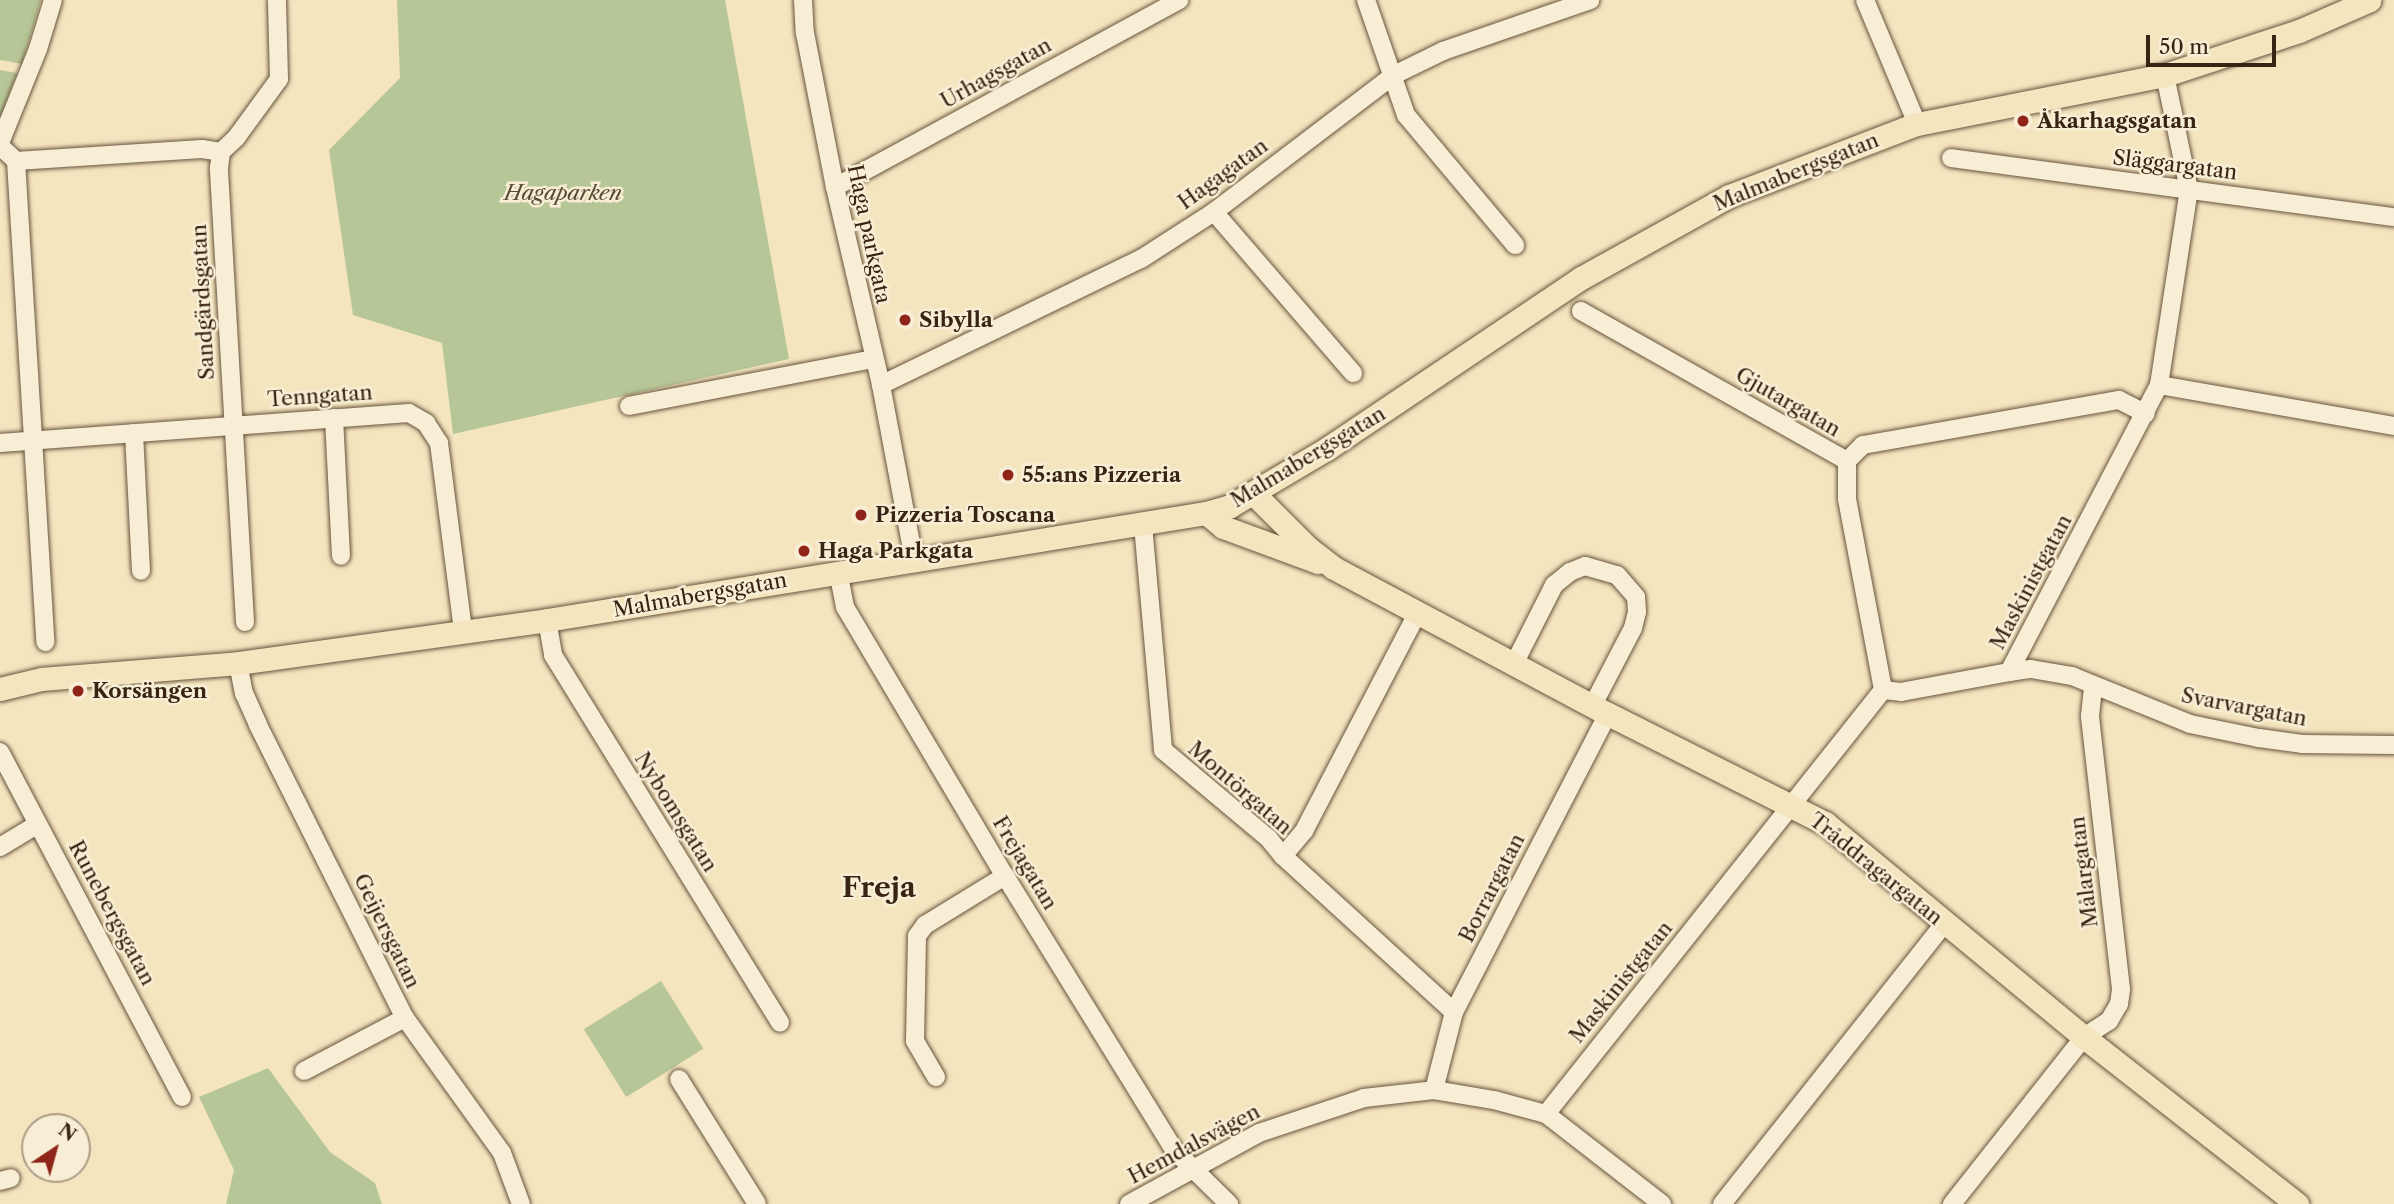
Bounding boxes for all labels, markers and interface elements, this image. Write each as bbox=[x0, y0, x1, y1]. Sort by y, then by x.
scale bar bbox=[2149, 21, 2278, 65]
street label: Urhagsgatan bbox=[936, 32, 1056, 114]
text: 50 m bbox=[2159, 34, 2209, 59]
place label: Åkarhagsgatan bbox=[2037, 108, 2197, 134]
marker: Åkarhagsgatan bbox=[2015, 113, 2031, 129]
street label: Malmabergsgatan bbox=[1710, 127, 1882, 217]
street label: Hagagatan bbox=[1173, 133, 1273, 215]
street label: Släggargatan bbox=[2111, 145, 2239, 185]
street label: Haga parkgata bbox=[842, 162, 896, 306]
park label: Hagaparken bbox=[504, 180, 622, 206]
street label: Sandgärdsgatan bbox=[186, 224, 220, 380]
place label: Sibylla bbox=[919, 307, 993, 333]
marker: Sibylla bbox=[897, 312, 913, 328]
street label: Gjutargatan bbox=[1731, 362, 1845, 442]
street label: Tenngatan bbox=[267, 380, 373, 412]
street label: Malmabergsgatan bbox=[1226, 401, 1390, 513]
place label: 55:ans Pizzeria bbox=[1022, 462, 1181, 488]
marker: 55:ans Pizzeria bbox=[1000, 467, 1016, 483]
place label: Pizzeria Toscana bbox=[875, 502, 1056, 528]
marker: Pizzeria Toscana bbox=[853, 507, 869, 523]
street label: Maskinistgatan bbox=[1985, 510, 2077, 654]
place label: Haga Parkgata bbox=[818, 538, 973, 564]
marker: Haga Parkgata bbox=[796, 543, 812, 559]
street label: Malmabergsgatan bbox=[611, 567, 789, 623]
place label: Korsängen bbox=[92, 678, 207, 704]
street label: Svarvargatan bbox=[2179, 682, 2309, 732]
marker: Korsängen bbox=[70, 683, 86, 699]
street label: Montörgatan bbox=[1183, 736, 1297, 840]
street label: Nybomsgatan bbox=[629, 747, 723, 877]
street label: Tråddragargatan bbox=[1804, 808, 1948, 930]
street label: Frejagatan bbox=[987, 812, 1063, 914]
street label: Målargatan bbox=[2065, 815, 2103, 929]
street label: Borrargatan bbox=[1454, 829, 1530, 947]
street label: Runebergsgatan bbox=[63, 836, 161, 990]
street label: Geijersgatan bbox=[348, 870, 426, 992]
district label: Freja bbox=[842, 870, 916, 904]
street label: Maskinistgatan bbox=[1564, 916, 1678, 1048]
street label: Hemdalsvägen bbox=[1124, 1099, 1264, 1189]
north arrow bbox=[21, 1113, 91, 1183]
text: N bbox=[54, 1118, 81, 1146]

